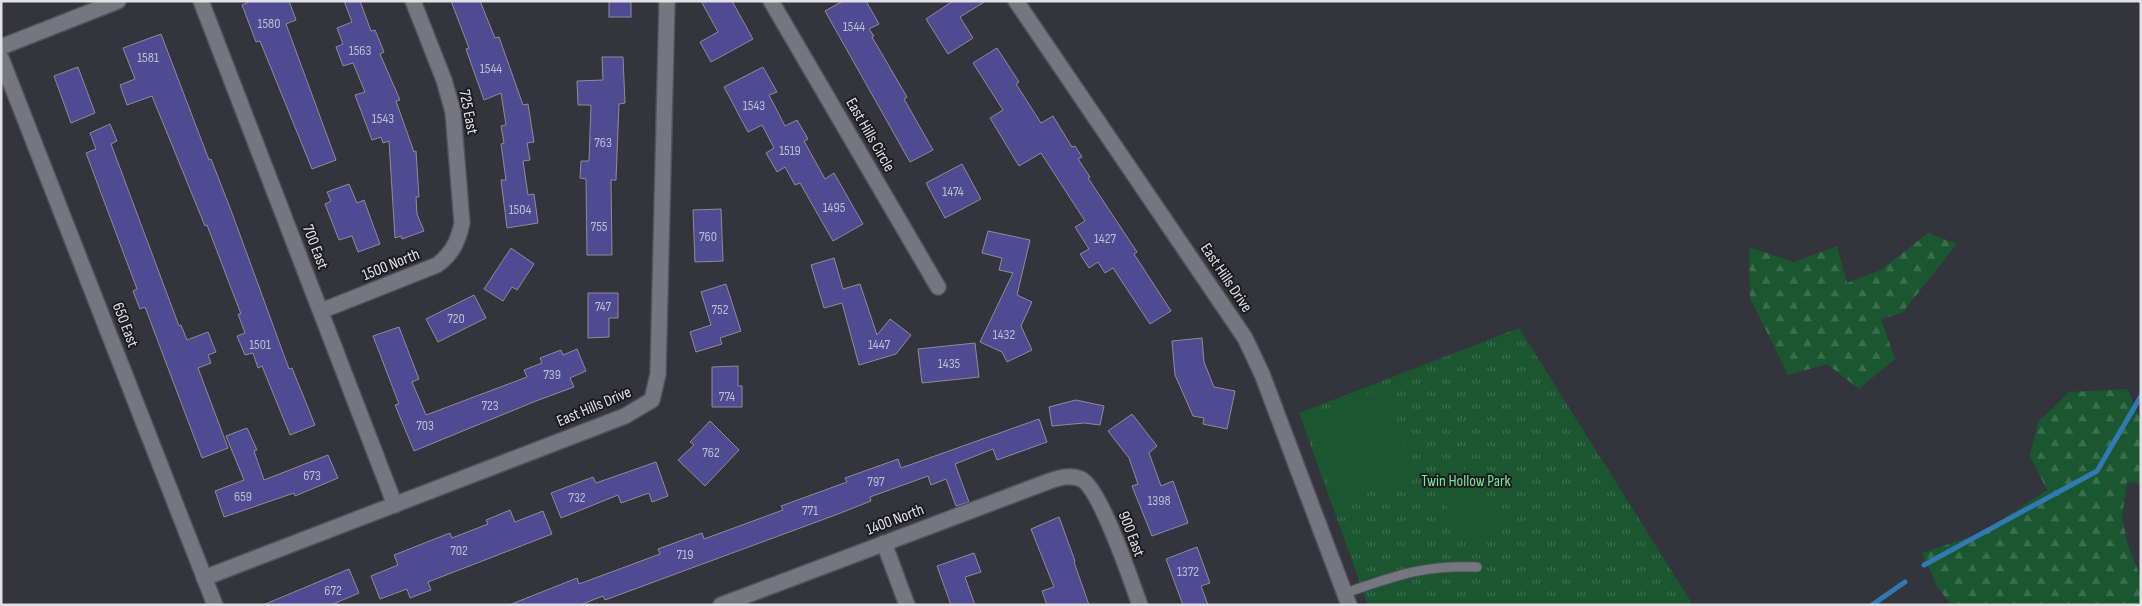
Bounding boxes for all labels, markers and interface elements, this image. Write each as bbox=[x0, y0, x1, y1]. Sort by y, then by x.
house number: 1580 bbox=[258, 15, 280, 32]
house number: 1544 bbox=[843, 18, 865, 35]
house number: 1563 bbox=[349, 42, 371, 59]
house number: 1581 bbox=[137, 49, 159, 66]
house number: 1544 bbox=[480, 60, 502, 77]
street label: 725 East bbox=[454, 88, 482, 136]
street label: East Hills Circle bbox=[841, 95, 899, 175]
house number: 1543 bbox=[743, 97, 765, 114]
house number: 1543 bbox=[372, 110, 394, 127]
house number: 763 bbox=[594, 134, 612, 151]
house number: 1519 bbox=[779, 142, 801, 159]
house number: 1474 bbox=[942, 183, 964, 200]
house number: 1495 bbox=[823, 199, 846, 216]
house number: 1504 bbox=[509, 201, 531, 218]
house number: 755 bbox=[591, 218, 608, 235]
street label: 700 East bbox=[298, 222, 332, 272]
house number: 760 bbox=[699, 228, 717, 245]
house number: 1427 bbox=[1094, 230, 1116, 247]
street label: East Hills Drive bbox=[1196, 240, 1256, 316]
street label: 1500 North bbox=[360, 245, 422, 285]
house number: 747 bbox=[595, 298, 612, 315]
street label: 650 East bbox=[108, 300, 142, 350]
house number: 752 bbox=[712, 301, 729, 318]
house number: 720 bbox=[447, 310, 465, 327]
house number: 1432 bbox=[993, 326, 1015, 343]
house number: 1501 bbox=[249, 336, 271, 353]
house number: 1447 bbox=[868, 336, 890, 353]
house number: 1435 bbox=[938, 355, 961, 372]
house number: 739 bbox=[543, 366, 561, 383]
street label: East Hills Drive bbox=[554, 383, 634, 431]
house number: 774 bbox=[719, 388, 735, 405]
house number: 723 bbox=[481, 397, 499, 414]
house number: 703 bbox=[416, 417, 434, 434]
house number: 762 bbox=[702, 444, 720, 461]
house number: 673 bbox=[303, 467, 321, 484]
park label: Twin Hollow Park bbox=[1421, 472, 1511, 491]
house number: 797 bbox=[867, 473, 885, 490]
house number: 659 bbox=[234, 488, 252, 505]
house number: 732 bbox=[568, 489, 586, 506]
house number: 1398 bbox=[1147, 492, 1171, 509]
street label: 1400 North bbox=[863, 500, 927, 540]
house number: 771 bbox=[802, 502, 818, 519]
street label: 900 East bbox=[1114, 509, 1148, 559]
house number: 702 bbox=[450, 542, 468, 559]
house number: 719 bbox=[677, 546, 693, 563]
house number: 1372 bbox=[1177, 563, 1199, 580]
house number: 672 bbox=[324, 582, 342, 599]

